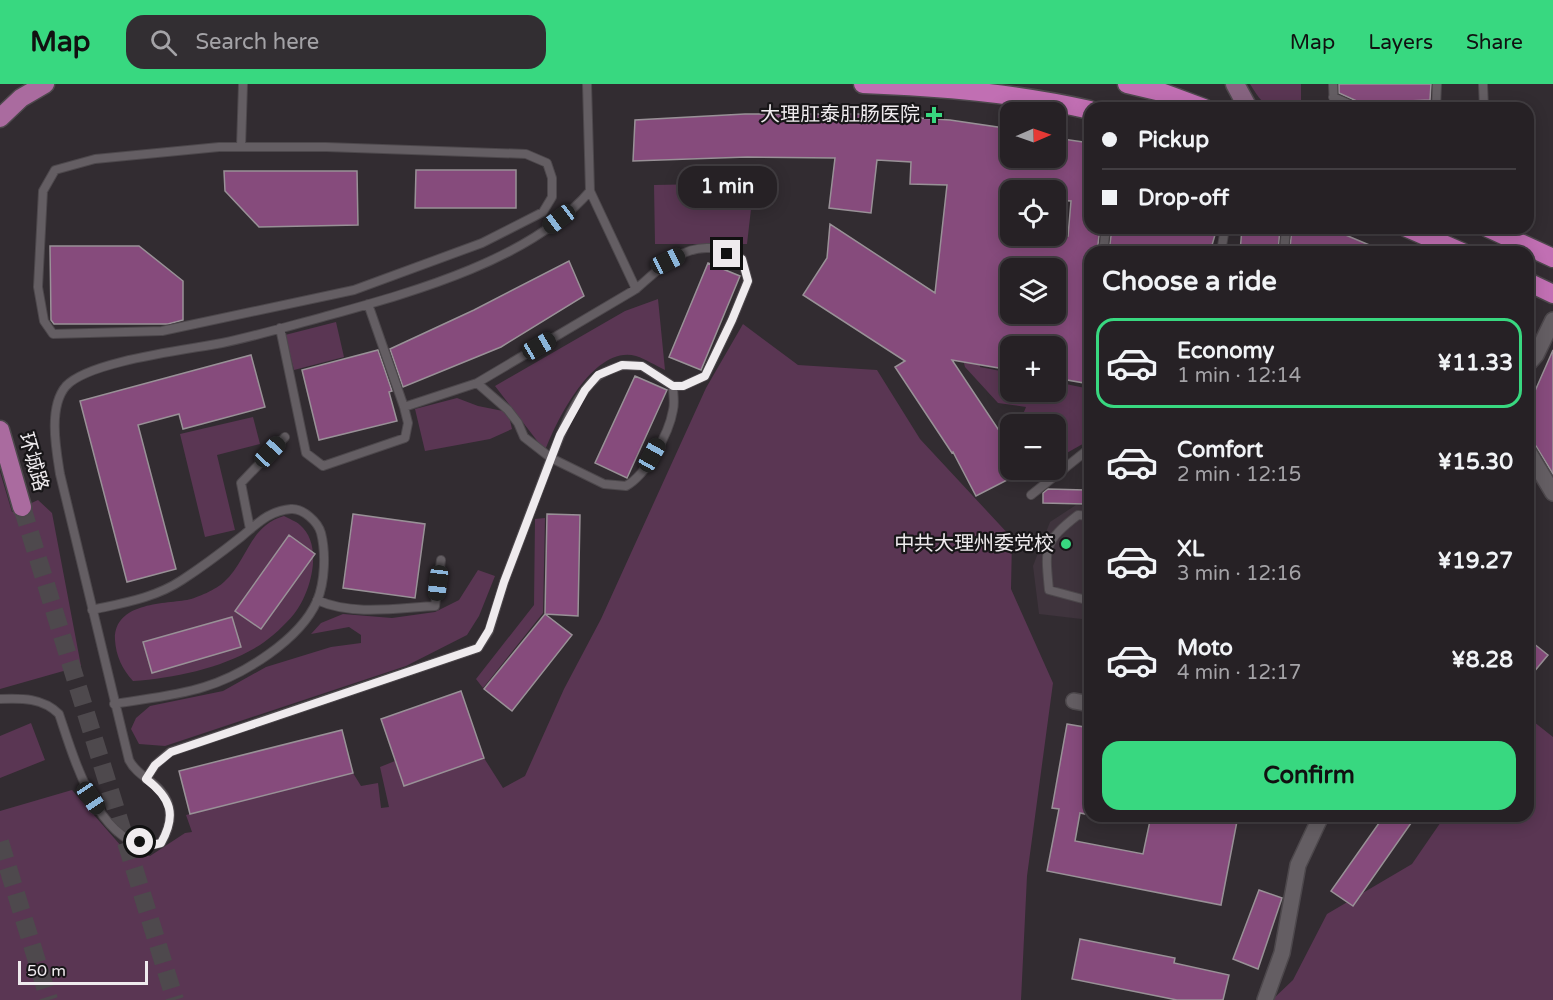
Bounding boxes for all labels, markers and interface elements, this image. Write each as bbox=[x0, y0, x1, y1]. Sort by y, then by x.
search box bbox=[126, 15, 546, 69]
text: Map bbox=[30, 25, 90, 59]
icon: search bbox=[147, 26, 180, 59]
text: Search here bbox=[195, 29, 319, 55]
text: Map bbox=[1290, 30, 1335, 55]
text: Layers bbox=[1368, 30, 1433, 55]
text: Share bbox=[1466, 30, 1523, 55]
north arrow bbox=[1000, 102, 1066, 168]
map controls bbox=[1000, 102, 1066, 480]
place label: 大理肛泰肛肠医院 bbox=[760, 103, 920, 127]
marker: 大理肛泰肛肠医院 bbox=[925, 106, 943, 124]
text: Pickup bbox=[1138, 127, 1209, 153]
callout: 1 min bbox=[678, 167, 777, 209]
text: 1 min bbox=[701, 175, 754, 199]
button: locate bbox=[1000, 180, 1066, 246]
text: Drop-off bbox=[1138, 185, 1229, 211]
car bbox=[539, 201, 579, 237]
route end bbox=[713, 240, 740, 267]
car bbox=[648, 245, 688, 277]
button: layers bbox=[1000, 258, 1066, 324]
text: Choose a ride bbox=[1102, 265, 1277, 298]
car bbox=[519, 329, 559, 363]
button: + bbox=[1000, 336, 1066, 402]
icon: car bbox=[1105, 336, 1159, 390]
text: Economy bbox=[1177, 338, 1274, 364]
text: ¥11.33 bbox=[1438, 350, 1513, 376]
text: 1 min · 12:14 bbox=[1177, 364, 1301, 388]
button: − bbox=[1000, 414, 1066, 480]
street label: 环城路 bbox=[13, 430, 53, 494]
car bbox=[251, 433, 289, 471]
car bbox=[635, 435, 669, 475]
icon: car bbox=[1105, 435, 1159, 489]
text: Comfort bbox=[1177, 437, 1263, 463]
text: ¥15.30 bbox=[1438, 449, 1513, 475]
text: 2 min · 12:15 bbox=[1177, 463, 1301, 487]
place label: 中共大理州委党校 bbox=[894, 532, 1054, 556]
icon: car bbox=[1105, 534, 1159, 588]
text: XL bbox=[1177, 536, 1204, 562]
marker: 中共大理州委党校 bbox=[1059, 537, 1073, 551]
text: ¥19.27 bbox=[1438, 548, 1513, 574]
text: 3 min · 12:16 bbox=[1177, 562, 1301, 586]
car bbox=[427, 564, 449, 602]
icon: car bbox=[1105, 633, 1159, 687]
text: Moto bbox=[1177, 635, 1233, 661]
text: ¥8.28 bbox=[1451, 647, 1513, 673]
text: 4 min · 12:17 bbox=[1177, 661, 1301, 685]
button: Confirm bbox=[1102, 741, 1516, 810]
car bbox=[73, 778, 109, 818]
route start bbox=[126, 828, 153, 855]
scale bar bbox=[18, 958, 148, 986]
text: 50 m bbox=[27, 961, 66, 981]

